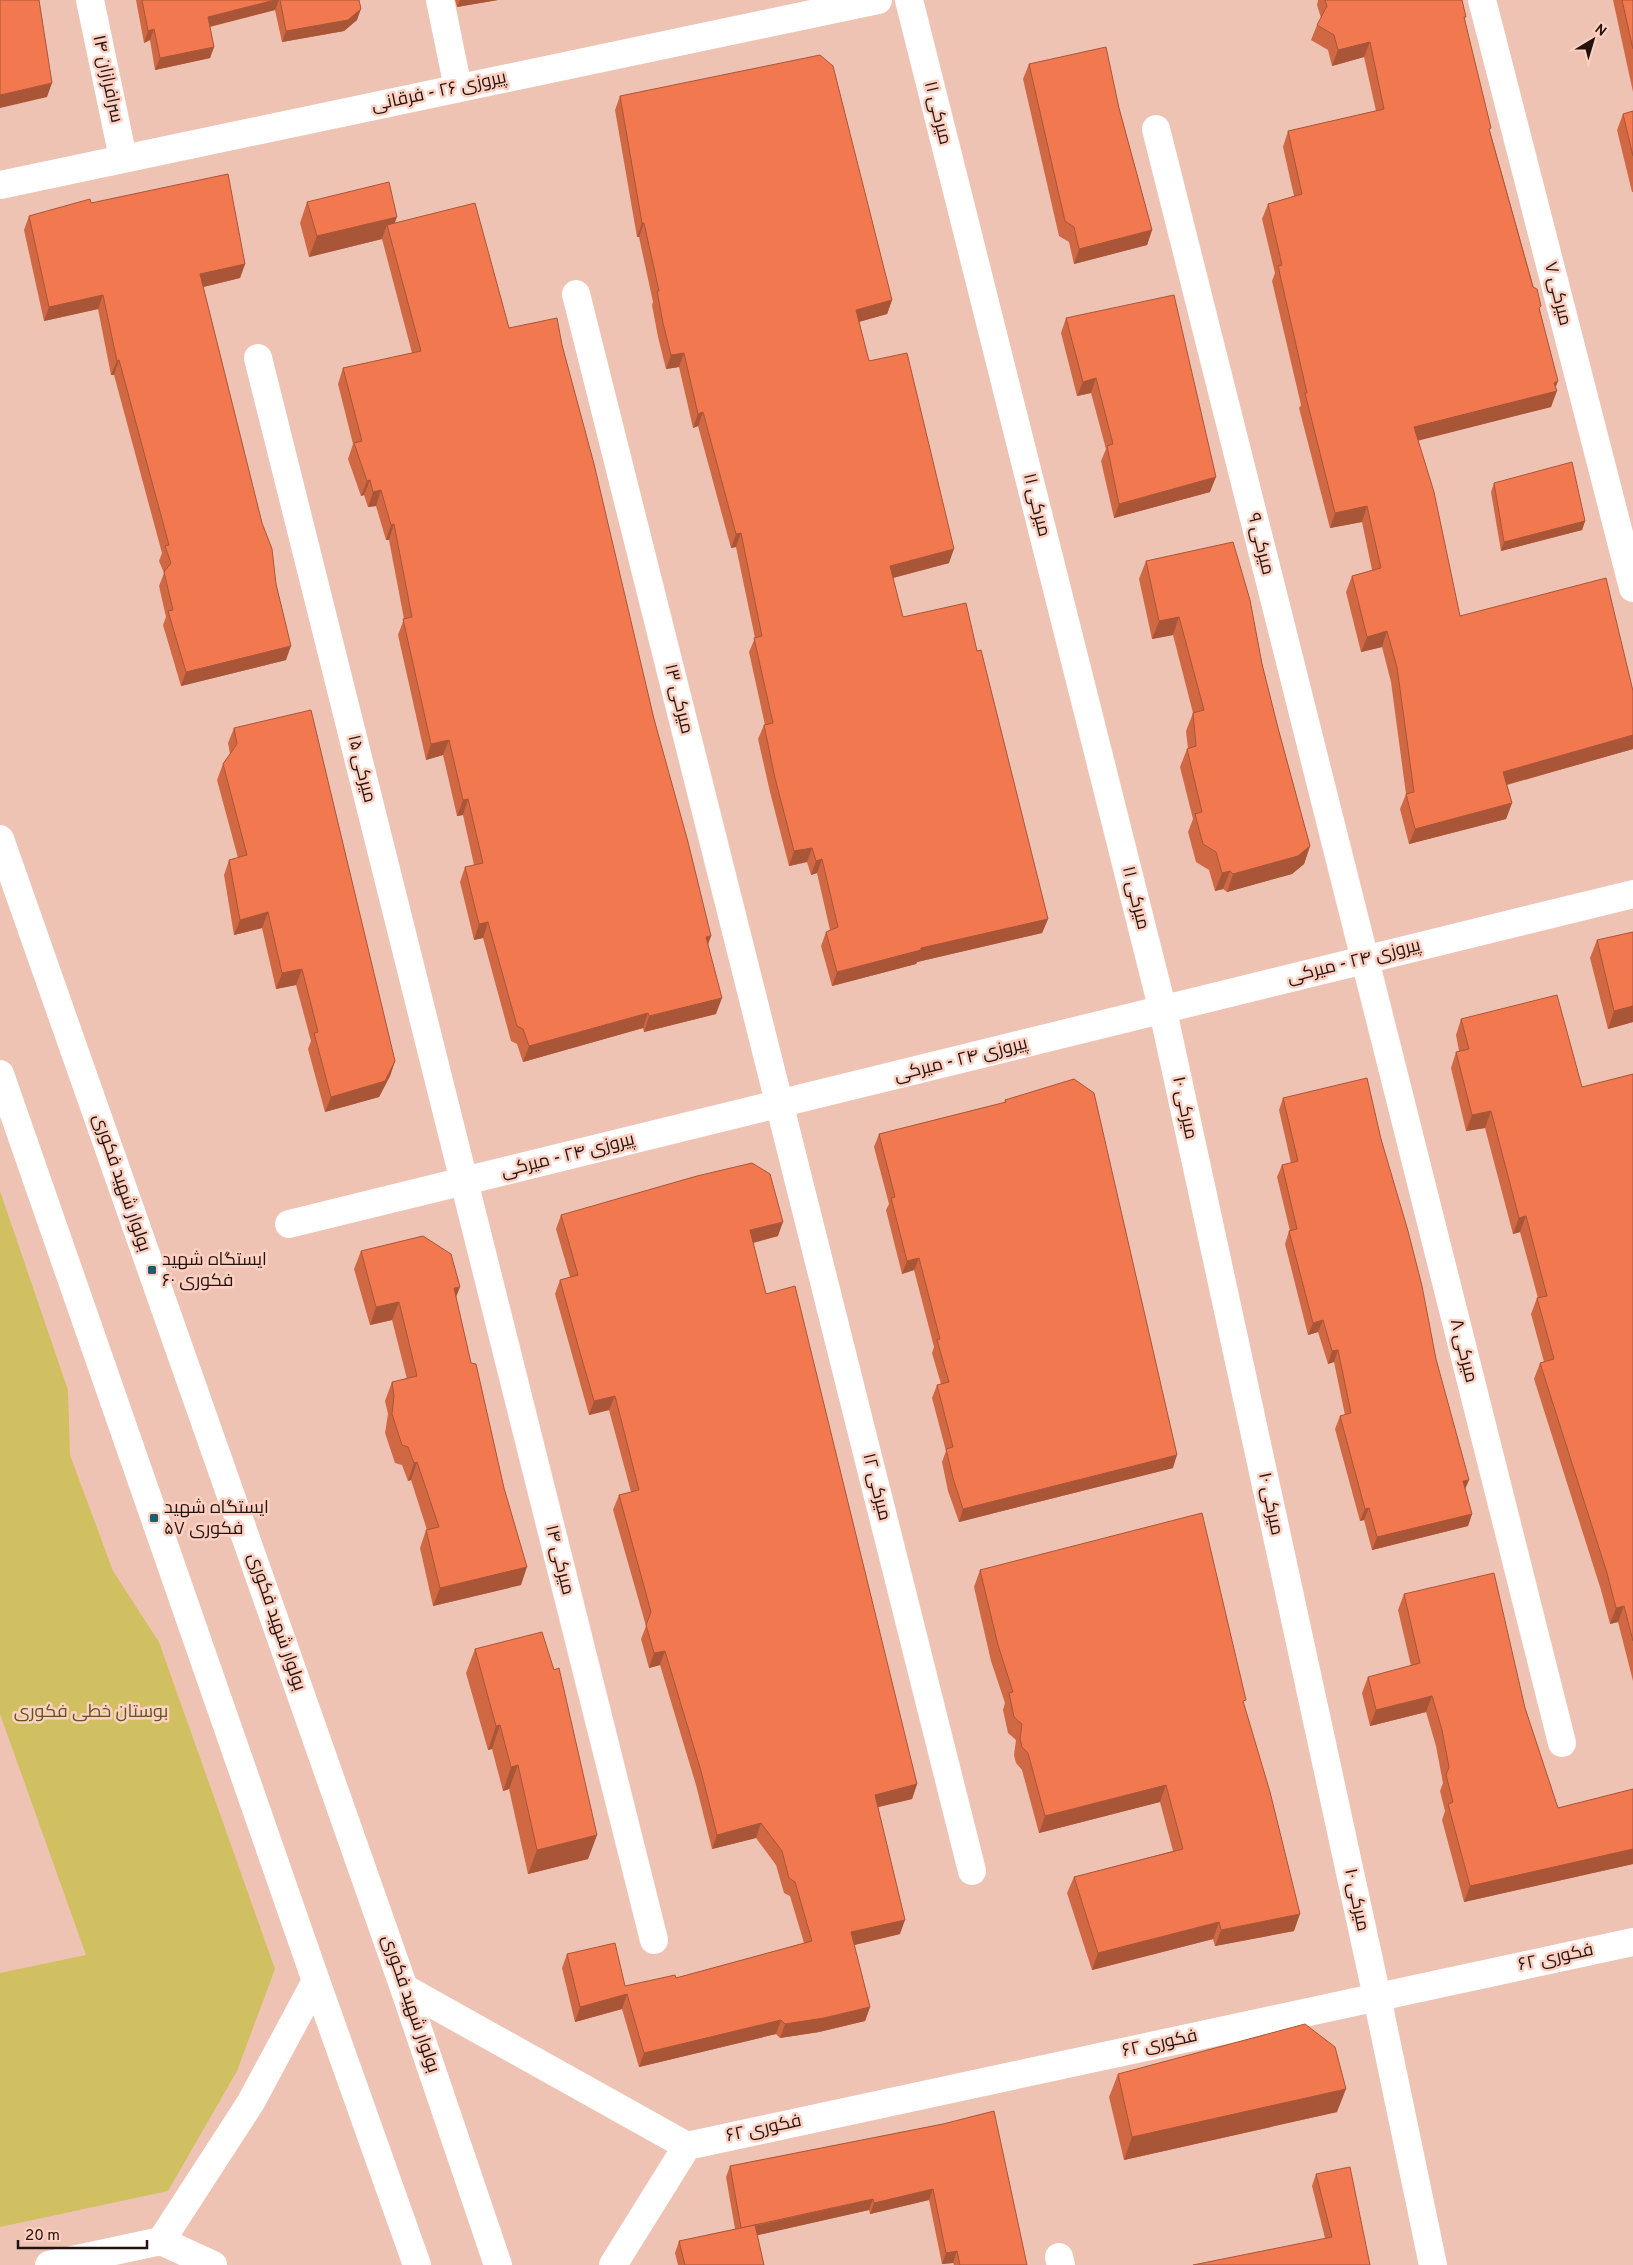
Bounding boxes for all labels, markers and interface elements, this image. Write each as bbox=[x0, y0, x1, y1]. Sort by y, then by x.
north arrow bbox=[1568, 15, 1618, 65]
text: N bbox=[1591, 21, 1609, 41]
street label: سرافرازان ۱۴ bbox=[86, 33, 128, 125]
street label: پیروزی ۲۶ - فرقانی bbox=[369, 66, 509, 118]
street label: میرکی ۱۱ bbox=[918, 79, 956, 147]
street label: میرکی ۷ bbox=[1538, 260, 1576, 328]
street label: میرکی ۱۱ bbox=[1017, 471, 1055, 539]
street label: میرکی ۹ bbox=[1241, 511, 1279, 577]
street label: میرکی ۱۳ bbox=[658, 662, 698, 736]
street label: میرکی ۱۵ bbox=[341, 733, 381, 805]
street label: میرکی ۱۱ bbox=[1116, 864, 1154, 932]
street label: پیروزی ۲۴ - میرکی bbox=[1285, 934, 1423, 990]
street label: پیروزی ۲۴ - میرکی bbox=[892, 1032, 1030, 1088]
street label: میرکی ۱۰ bbox=[1166, 1074, 1202, 1142]
street label: بولوار شهید فکوری bbox=[87, 1111, 155, 1255]
street label: پیروزی ۲۴ - میرکی bbox=[499, 1128, 637, 1184]
place label: ایستگاه شهید فکوری ۶۰ bbox=[162, 1249, 267, 1293]
marker: ایستگاه شهید فکوری ۶۰ bbox=[146, 1264, 158, 1276]
street label: میرکی ۸ bbox=[1444, 1317, 1482, 1385]
street label: میرکی ۱۲ bbox=[857, 1451, 895, 1523]
street label: میرکی ۱۰ bbox=[1252, 1470, 1288, 1538]
place label: ایستگاه شهید فکوری ۵۷ bbox=[164, 1497, 269, 1541]
marker: ایستگاه شهید فکوری ۵۷ bbox=[148, 1512, 160, 1524]
street label: میرکی ۱۴ bbox=[539, 1523, 579, 1597]
street label: بولوار شهید فکوری bbox=[242, 1550, 310, 1694]
park label: بوستان خطی فکوری bbox=[14, 1701, 168, 1724]
street label: میرکی ۱۰ bbox=[1338, 1866, 1374, 1934]
street label: بولوار شهید فکوری bbox=[376, 1932, 444, 2076]
street label: فکوری ۶۲ bbox=[1516, 1939, 1596, 1977]
street label: فکوری ۶۲ bbox=[1120, 2025, 1200, 2063]
street label: فکوری ۶۲ bbox=[724, 2110, 804, 2148]
scale bar bbox=[18, 2218, 146, 2250]
text: 20 m bbox=[25, 2227, 60, 2246]

